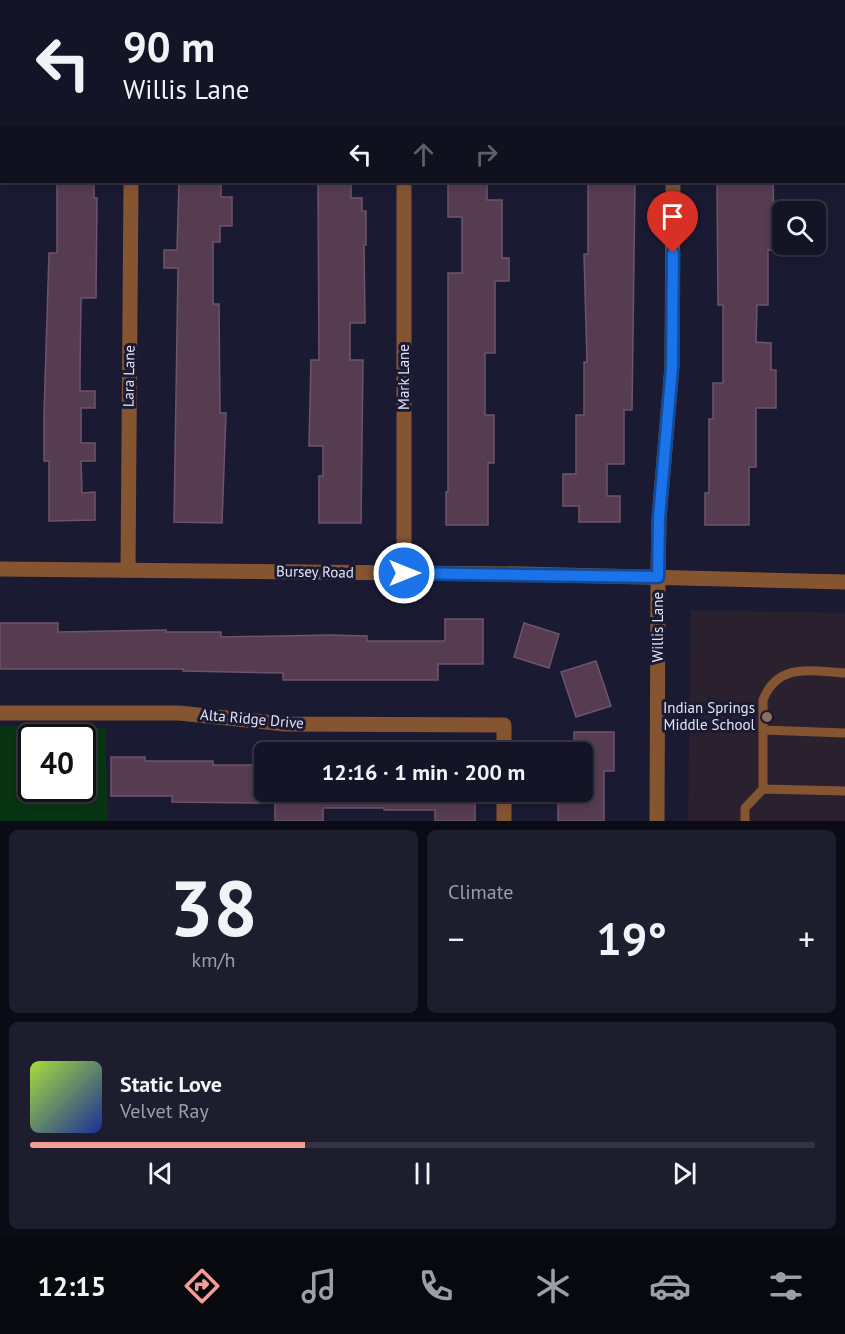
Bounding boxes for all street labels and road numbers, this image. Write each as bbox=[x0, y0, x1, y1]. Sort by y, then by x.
street label: Mark Lane bbox=[394, 344, 413, 410]
street label: Lara Lane bbox=[118, 345, 139, 407]
street label: Bursey Road bbox=[276, 561, 354, 582]
street label: Willis Lane bbox=[648, 592, 667, 662]
street label: Alta Ridge Drive bbox=[199, 705, 305, 732]

